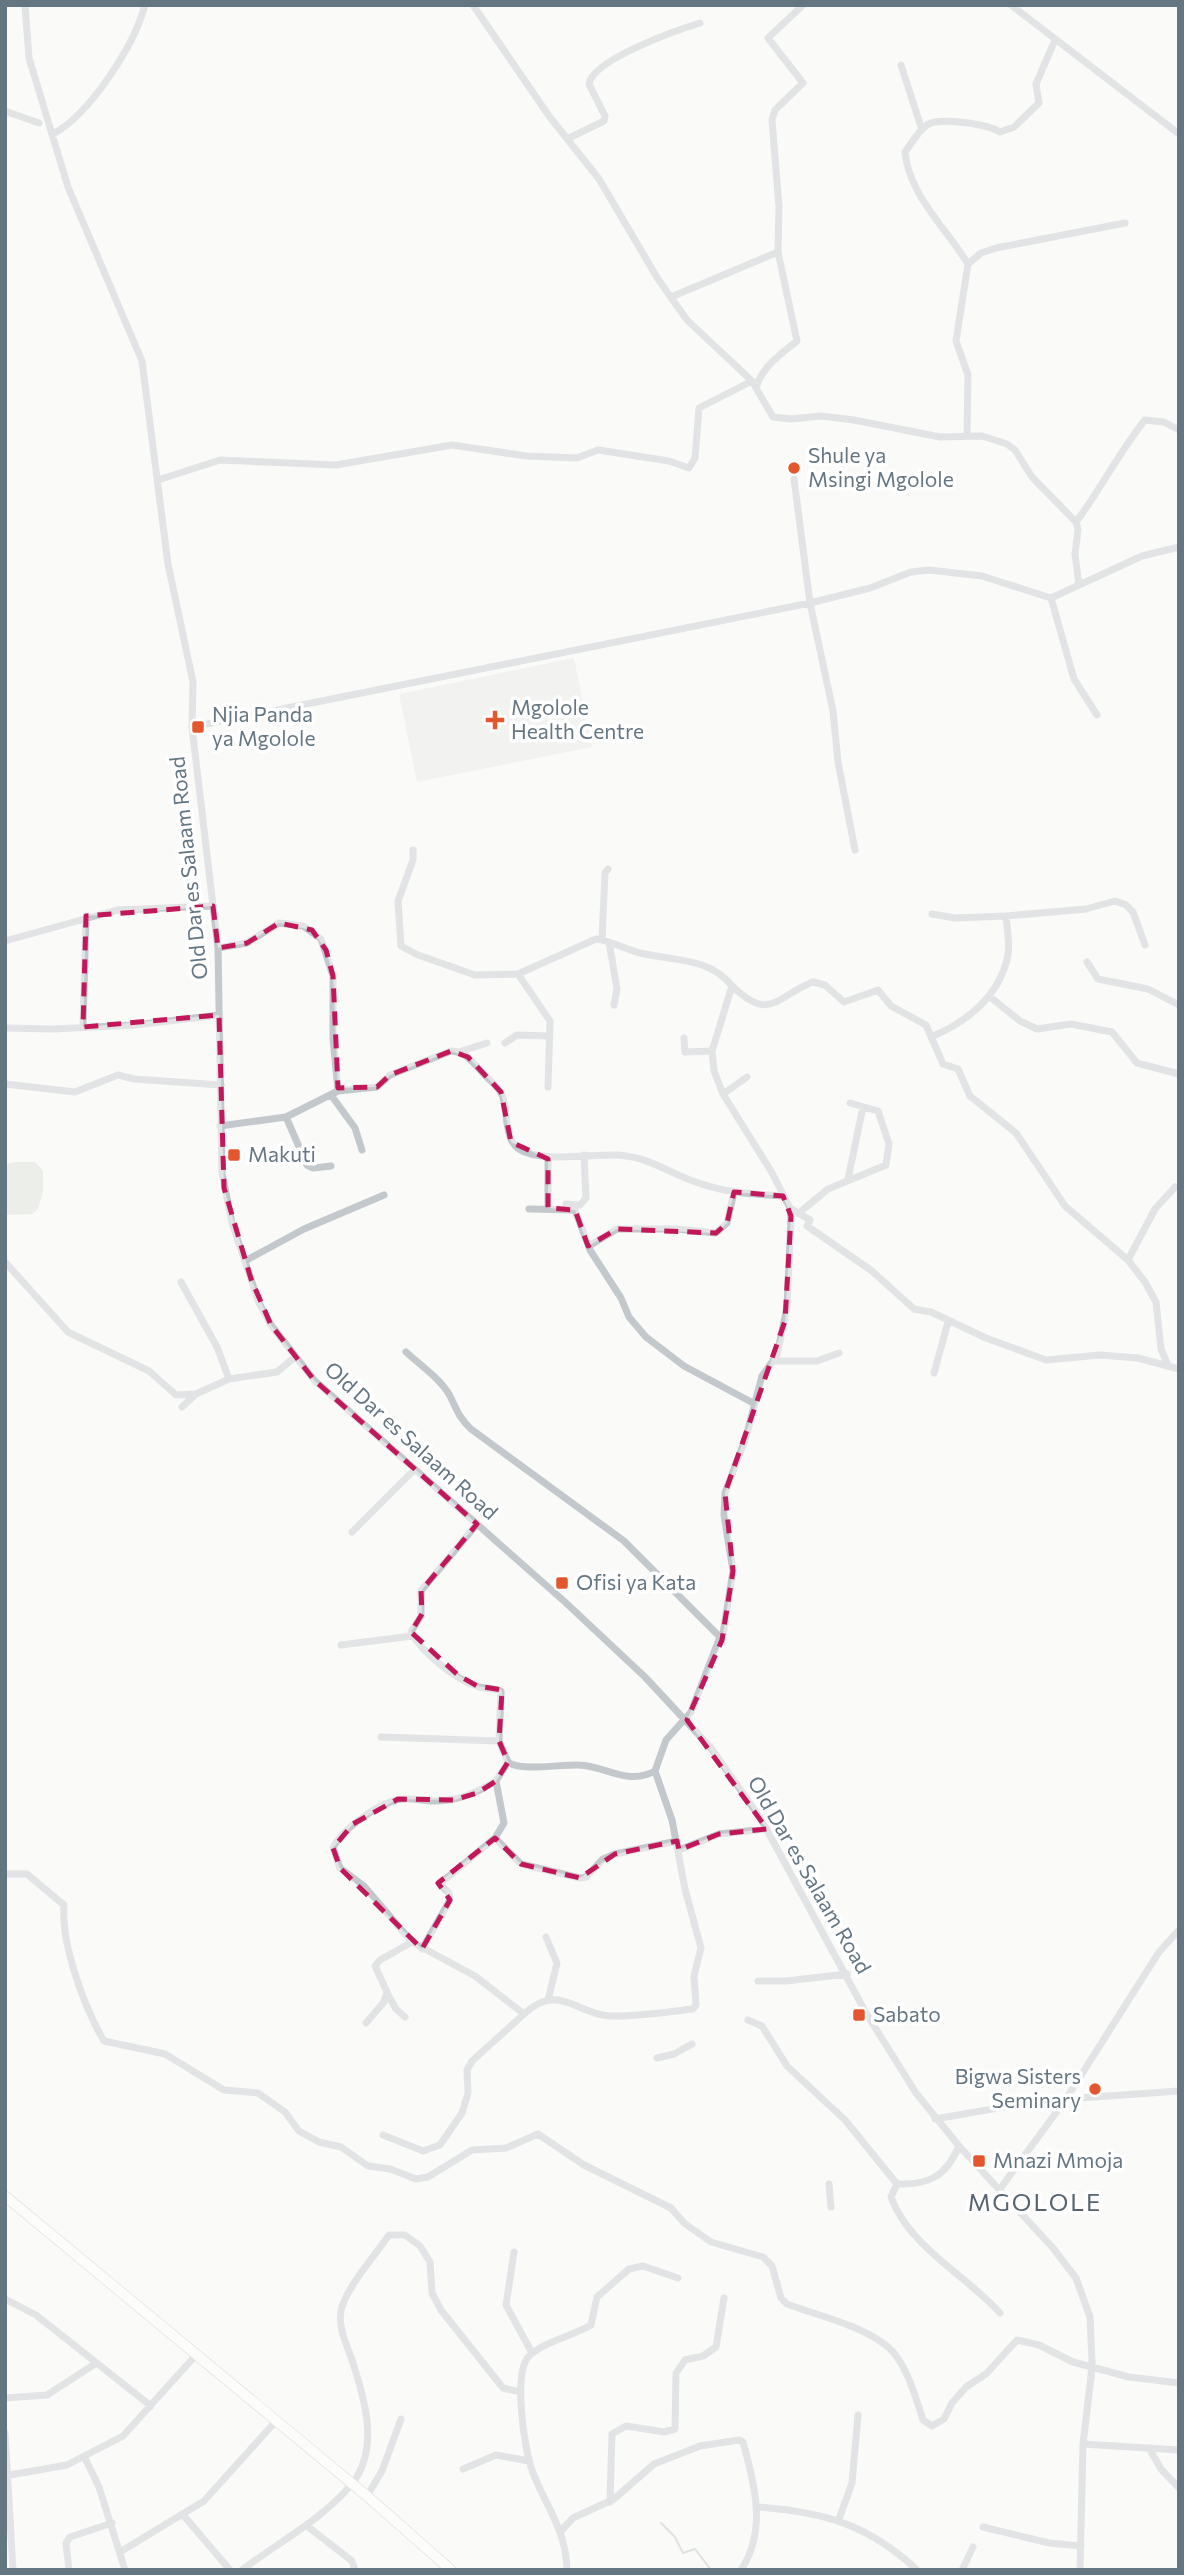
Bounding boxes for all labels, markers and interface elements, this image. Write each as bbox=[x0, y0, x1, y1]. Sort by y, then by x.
place label: Shule ya Msingi Mgolole bbox=[808, 442, 954, 491]
marker: Shule ya Msingi Mgolole bbox=[786, 460, 802, 476]
place label: Mgolole Health Centre bbox=[511, 694, 644, 743]
place label: Njia Panda ya Mgolole bbox=[212, 701, 316, 750]
marker: Mgolole Health Centre bbox=[485, 710, 505, 730]
marker: Njia Panda ya Mgolole bbox=[190, 719, 206, 735]
street label: Old Dar es Salaam Road bbox=[163, 755, 212, 981]
place label: Makuti bbox=[248, 1141, 316, 1166]
marker: Makuti bbox=[226, 1147, 242, 1163]
street label: Old Dar es Salaam Road bbox=[320, 1356, 504, 1524]
place label: Ofisi ya Kata bbox=[576, 1569, 696, 1594]
marker: Ofisi ya Kata bbox=[554, 1575, 570, 1591]
street label: Old Dar es Salaam Road bbox=[743, 1771, 877, 1978]
place label: Sabato bbox=[873, 2001, 941, 2026]
marker: Sabato bbox=[851, 2007, 867, 2023]
place label: Bigwa Sisters Seminary bbox=[955, 2063, 1081, 2112]
marker: Bigwa Sisters Seminary bbox=[1087, 2081, 1103, 2097]
place label: Mnazi Mmoja bbox=[993, 2147, 1123, 2172]
marker: Mnazi Mmoja bbox=[971, 2153, 987, 2169]
district label: MGOLOLE bbox=[968, 2187, 1102, 2216]

